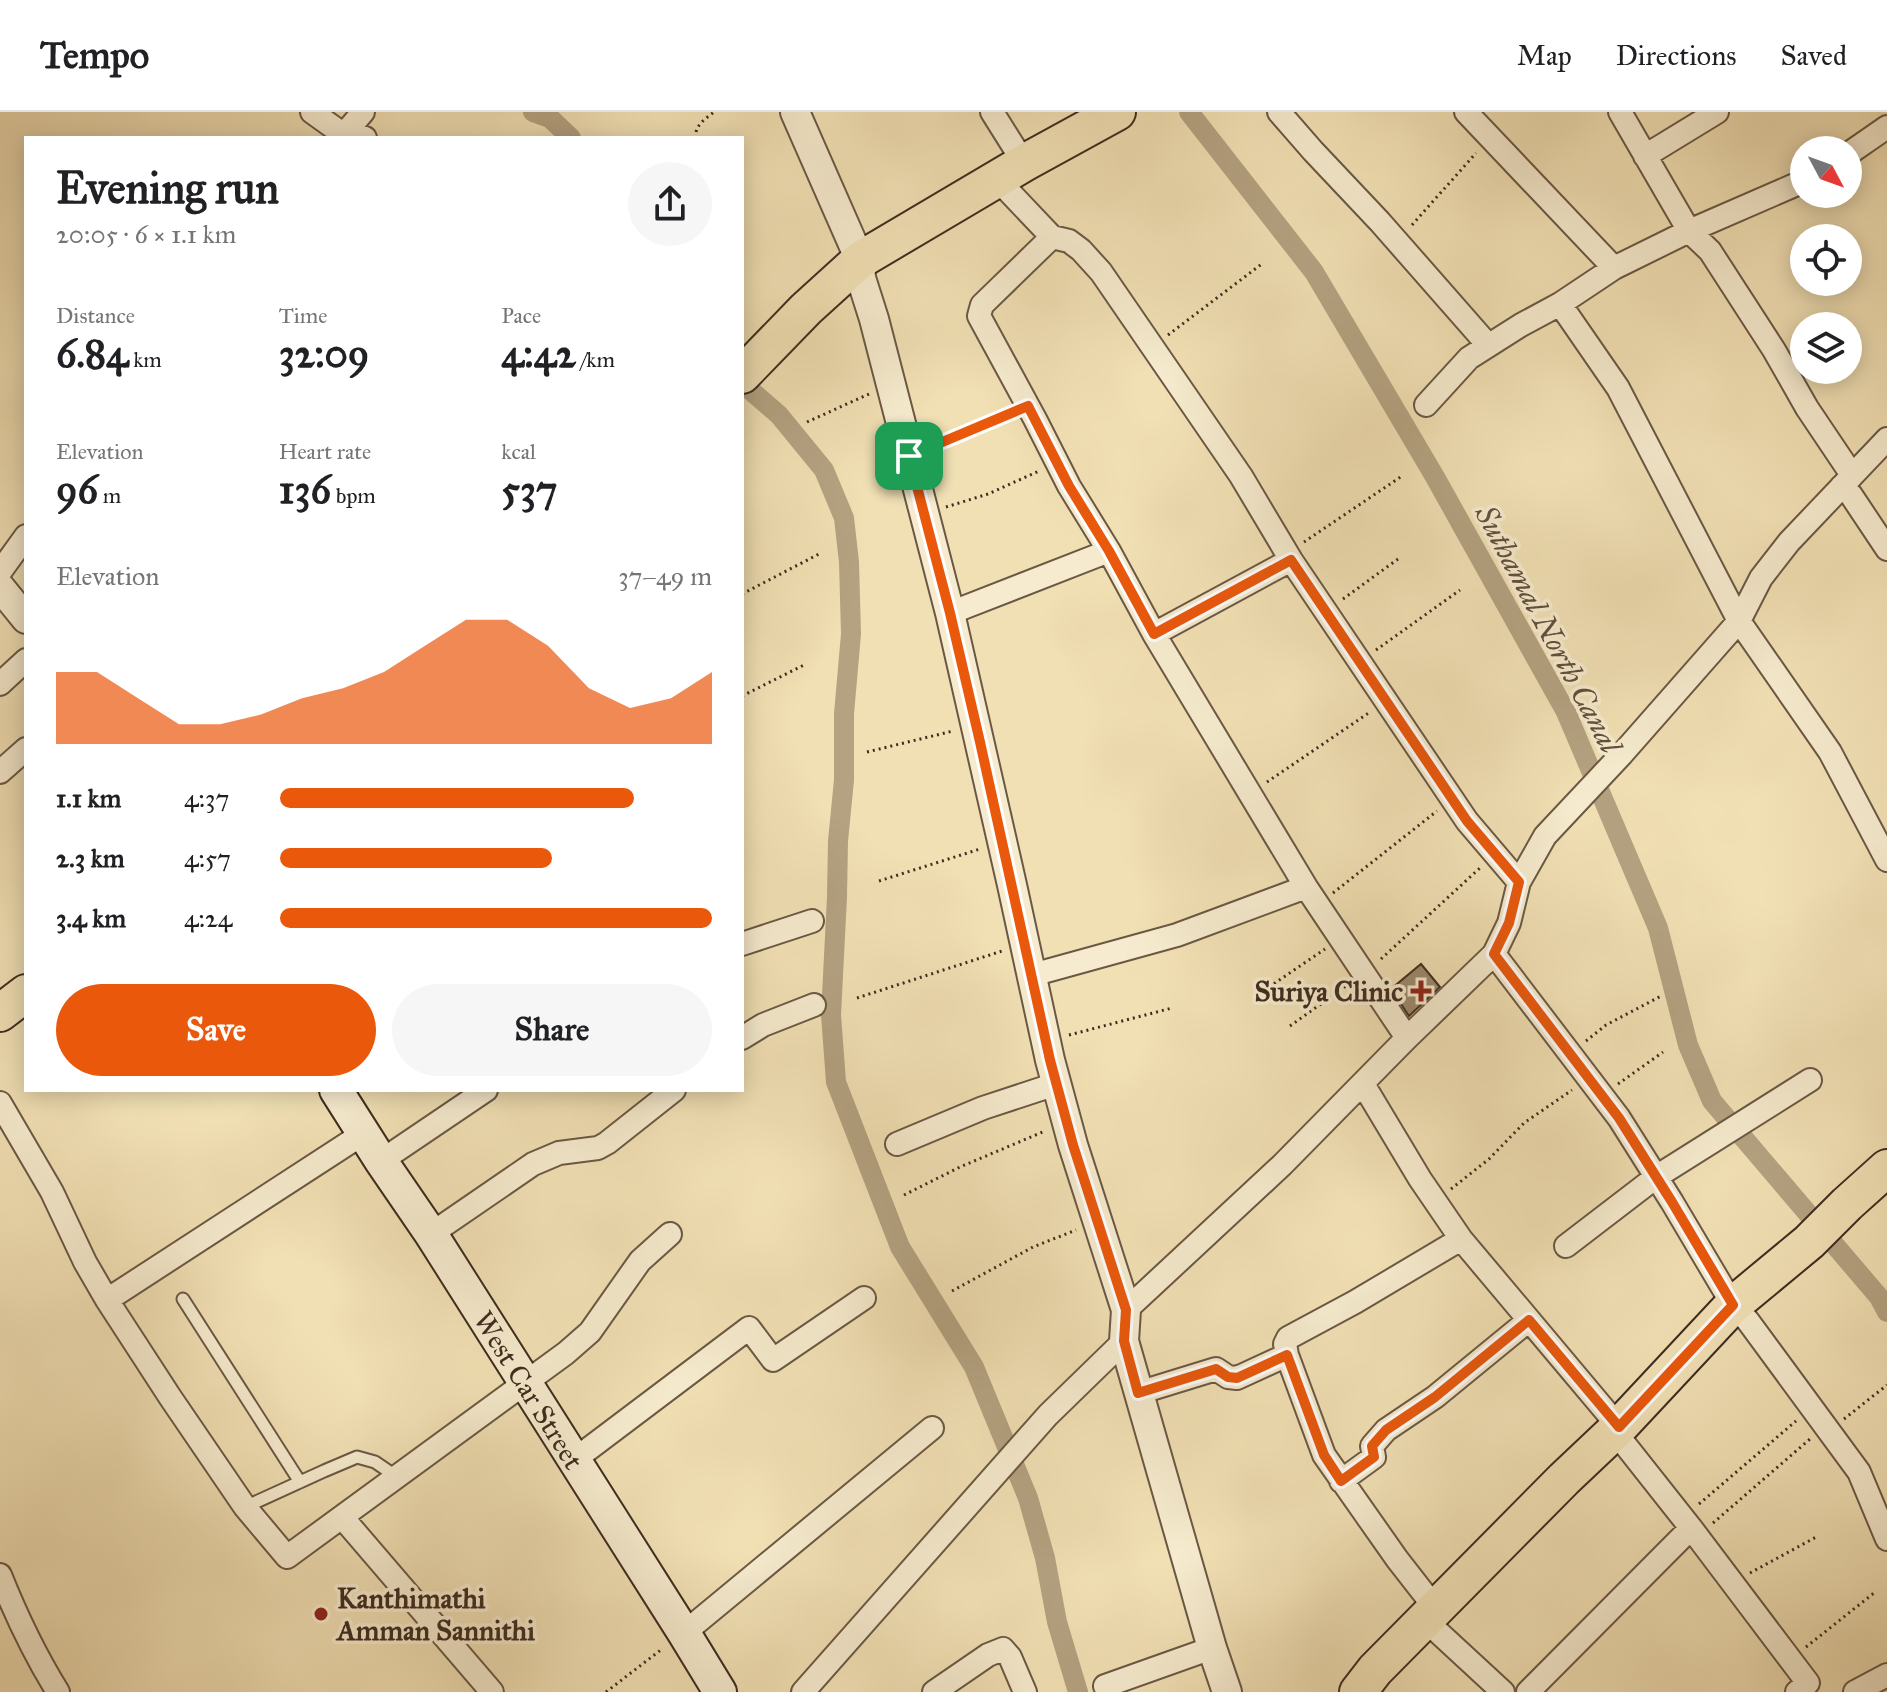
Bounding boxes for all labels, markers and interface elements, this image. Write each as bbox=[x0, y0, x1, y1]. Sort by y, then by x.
text: Tempo bbox=[40, 32, 149, 78]
text: Map bbox=[1517, 38, 1572, 73]
text: Directions bbox=[1616, 38, 1737, 73]
text: Saved bbox=[1781, 38, 1847, 73]
north arrow bbox=[1790, 136, 1862, 208]
map controls bbox=[1790, 136, 1862, 384]
text: Evening run bbox=[56, 161, 279, 215]
button: share bbox=[628, 162, 712, 246]
text: 20:05 · 6 × 1.1 km bbox=[56, 218, 236, 250]
button: locate bbox=[1790, 224, 1862, 296]
text: Distance bbox=[56, 302, 135, 329]
text: Time bbox=[279, 302, 327, 329]
text: Pace bbox=[501, 302, 541, 329]
button: layers bbox=[1790, 312, 1862, 384]
text: 6.84 bbox=[56, 329, 128, 378]
text: 32:09 bbox=[279, 329, 369, 378]
text: 4:42 bbox=[501, 329, 576, 378]
text: km bbox=[128, 346, 162, 373]
text: /km bbox=[576, 346, 615, 373]
pin bbox=[875, 422, 943, 490]
icon: arrive bbox=[887, 434, 931, 478]
text: Elevation bbox=[56, 438, 143, 465]
text: Heart rate bbox=[279, 438, 371, 465]
text: kcal bbox=[501, 438, 536, 465]
text: 96 bbox=[56, 465, 98, 514]
text: 136 bbox=[279, 465, 331, 514]
text: 537 bbox=[501, 465, 557, 514]
text: m bbox=[98, 482, 121, 509]
text: bpm bbox=[331, 482, 376, 509]
water label: Suthamal North Canal bbox=[1467, 498, 1630, 762]
text: Elevation bbox=[56, 560, 159, 592]
text: 37–49 m bbox=[618, 560, 712, 592]
text: 1.1 km bbox=[56, 782, 121, 814]
text: 4:37 bbox=[184, 782, 229, 814]
text: 2.3 km bbox=[56, 842, 125, 874]
text: 4:57 bbox=[184, 842, 231, 874]
text: 3.4 km bbox=[56, 902, 126, 934]
text: 4:24 bbox=[184, 902, 232, 934]
place label: Suriya Clinic bbox=[1254, 974, 1403, 1009]
marker: Suriya Clinic bbox=[1410, 980, 1432, 1002]
button: Save bbox=[56, 984, 376, 1076]
button: Share bbox=[392, 984, 712, 1076]
street label: West Car Street bbox=[466, 1305, 591, 1476]
place label: Kanthimathi Amman Sannithi bbox=[335, 1581, 535, 1648]
marker: Kanthimathi Amman Sannithi bbox=[312, 1605, 330, 1623]

